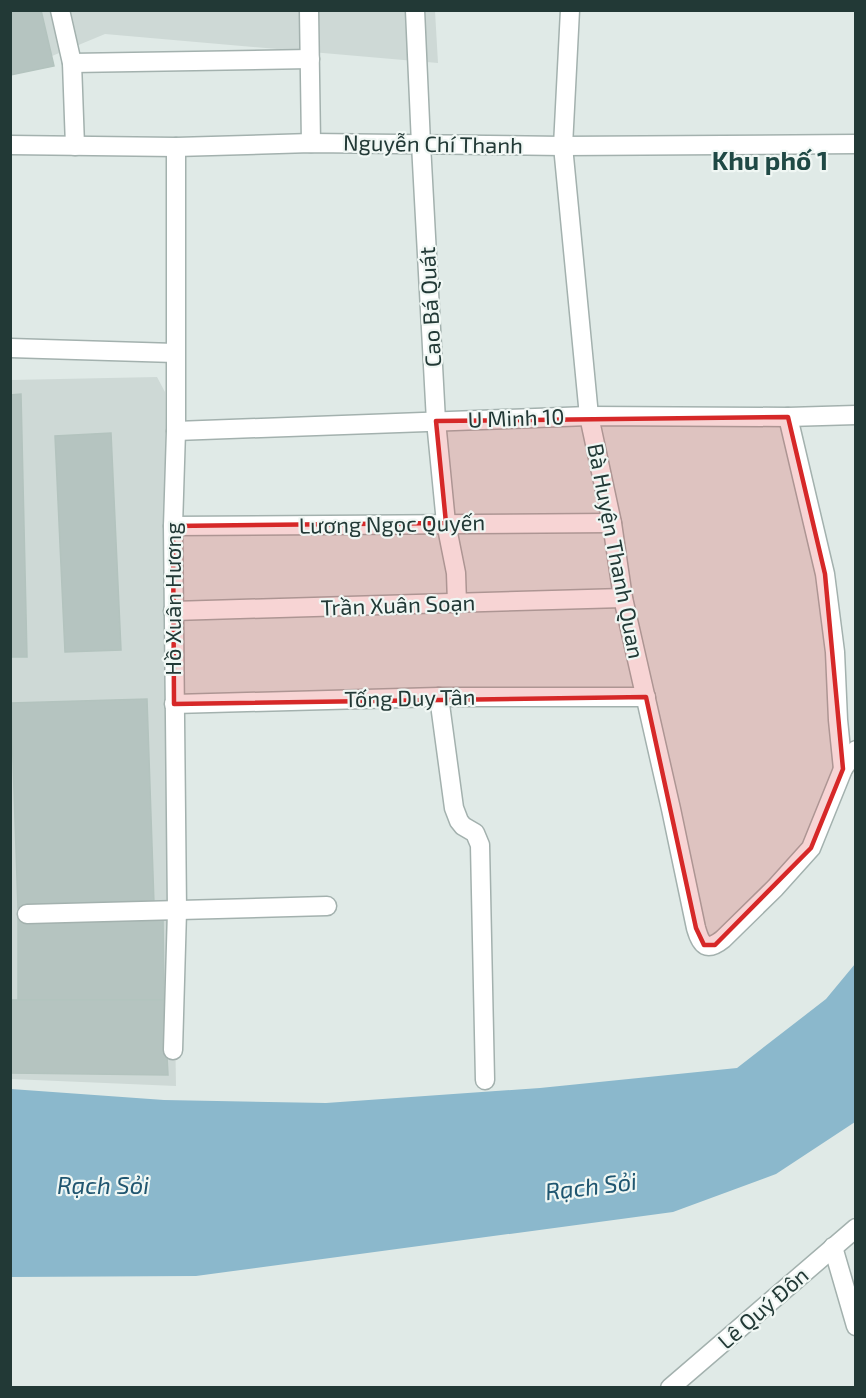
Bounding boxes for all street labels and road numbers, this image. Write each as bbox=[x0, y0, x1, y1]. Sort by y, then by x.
street label: Nguyễn Chí Thanh bbox=[343, 128, 523, 158]
street label: Cao Bá Quát bbox=[413, 246, 446, 368]
street label: U Minh 10 bbox=[467, 402, 565, 432]
street label: Bà Huyện Thanh Quan bbox=[582, 441, 651, 661]
street label: Lương Ngọc Quyến bbox=[299, 508, 485, 539]
street label: Hồ Xuân Hương bbox=[159, 522, 185, 676]
street label: Trần Xuân Soạn bbox=[320, 588, 476, 620]
street label: Tống Duy Tân bbox=[344, 683, 476, 711]
street label: Lê Quý Đôn bbox=[712, 1261, 814, 1354]

